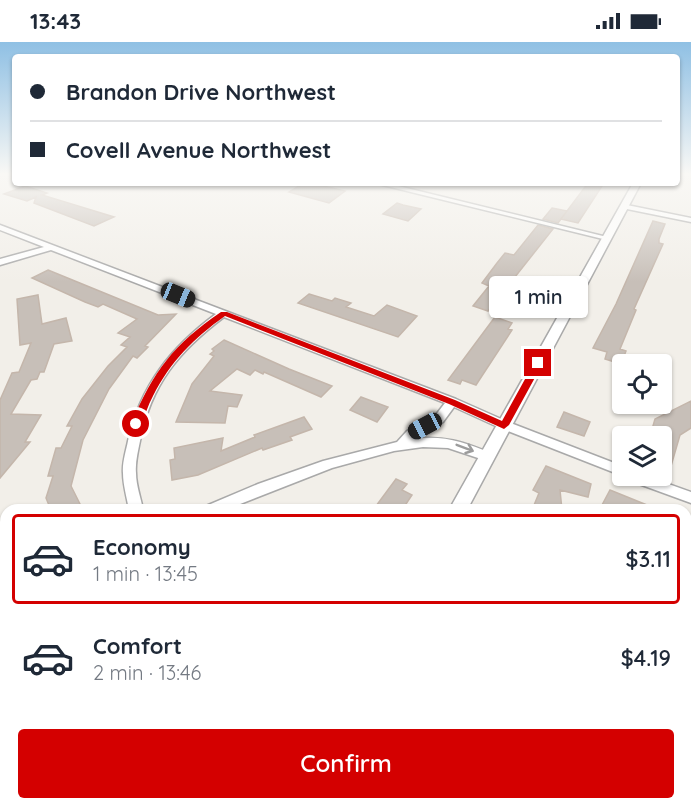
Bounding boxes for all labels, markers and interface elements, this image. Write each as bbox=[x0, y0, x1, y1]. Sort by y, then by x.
text: 13:43 bbox=[30, 7, 81, 35]
text: Brandon Drive Northwest bbox=[66, 78, 336, 106]
text: Covell Avenue Northwest bbox=[66, 136, 331, 164]
callout: 1 min bbox=[488, 276, 588, 318]
car bbox=[158, 280, 198, 310]
text: 1 min bbox=[515, 284, 562, 309]
route end bbox=[524, 349, 551, 376]
map controls bbox=[612, 354, 672, 486]
button: locate bbox=[612, 354, 672, 414]
route start bbox=[122, 410, 149, 437]
car bbox=[405, 410, 445, 442]
button: layers bbox=[612, 426, 672, 486]
one-way arrow bbox=[456, 443, 474, 454]
icon: car bbox=[21, 532, 75, 586]
text: Economy bbox=[93, 533, 191, 561]
text: $3.11 bbox=[626, 545, 671, 573]
text: 1 min · 13:45 bbox=[93, 561, 198, 586]
icon: car bbox=[21, 631, 75, 685]
text: Comfort bbox=[93, 632, 182, 660]
text: $4.19 bbox=[621, 644, 671, 672]
text: 2 min · 13:46 bbox=[93, 660, 201, 685]
button: Confirm bbox=[18, 729, 674, 798]

